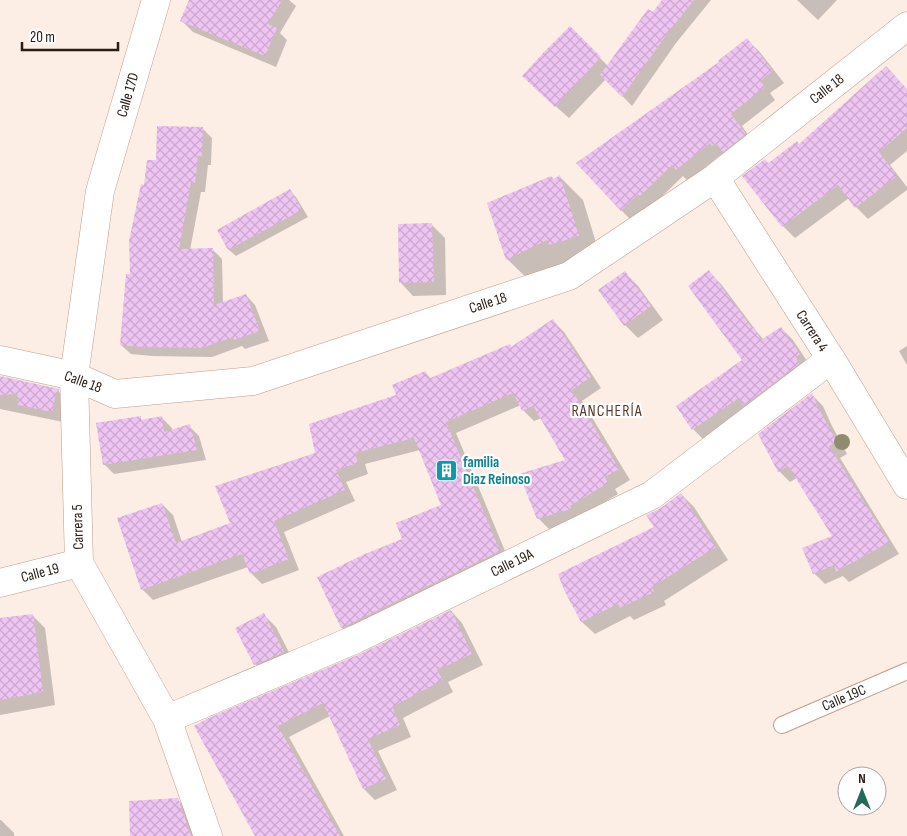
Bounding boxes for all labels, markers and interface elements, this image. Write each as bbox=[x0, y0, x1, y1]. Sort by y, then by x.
scale bar bbox=[22, 20, 119, 52]
text: 20 m bbox=[30, 28, 55, 47]
street label: Calle 18 bbox=[806, 70, 848, 108]
street label: Calle 17D bbox=[113, 71, 143, 119]
street label: Calle 18 bbox=[467, 288, 509, 318]
street label: Carrera 4 bbox=[792, 307, 832, 355]
street label: Calle 18 bbox=[62, 366, 104, 398]
district label: RANCHERÍA bbox=[571, 402, 643, 421]
place label: familia Diaz Reinoso bbox=[463, 453, 530, 489]
building icon: familia Diaz Reinoso bbox=[435, 459, 459, 483]
street label: Carrera 5 bbox=[68, 504, 88, 550]
street label: Calle 19A bbox=[488, 544, 537, 581]
street label: Calle 19 bbox=[19, 559, 61, 587]
street label: Calle 19C bbox=[819, 680, 869, 716]
north arrow bbox=[837, 766, 887, 816]
text: N bbox=[858, 770, 866, 787]

